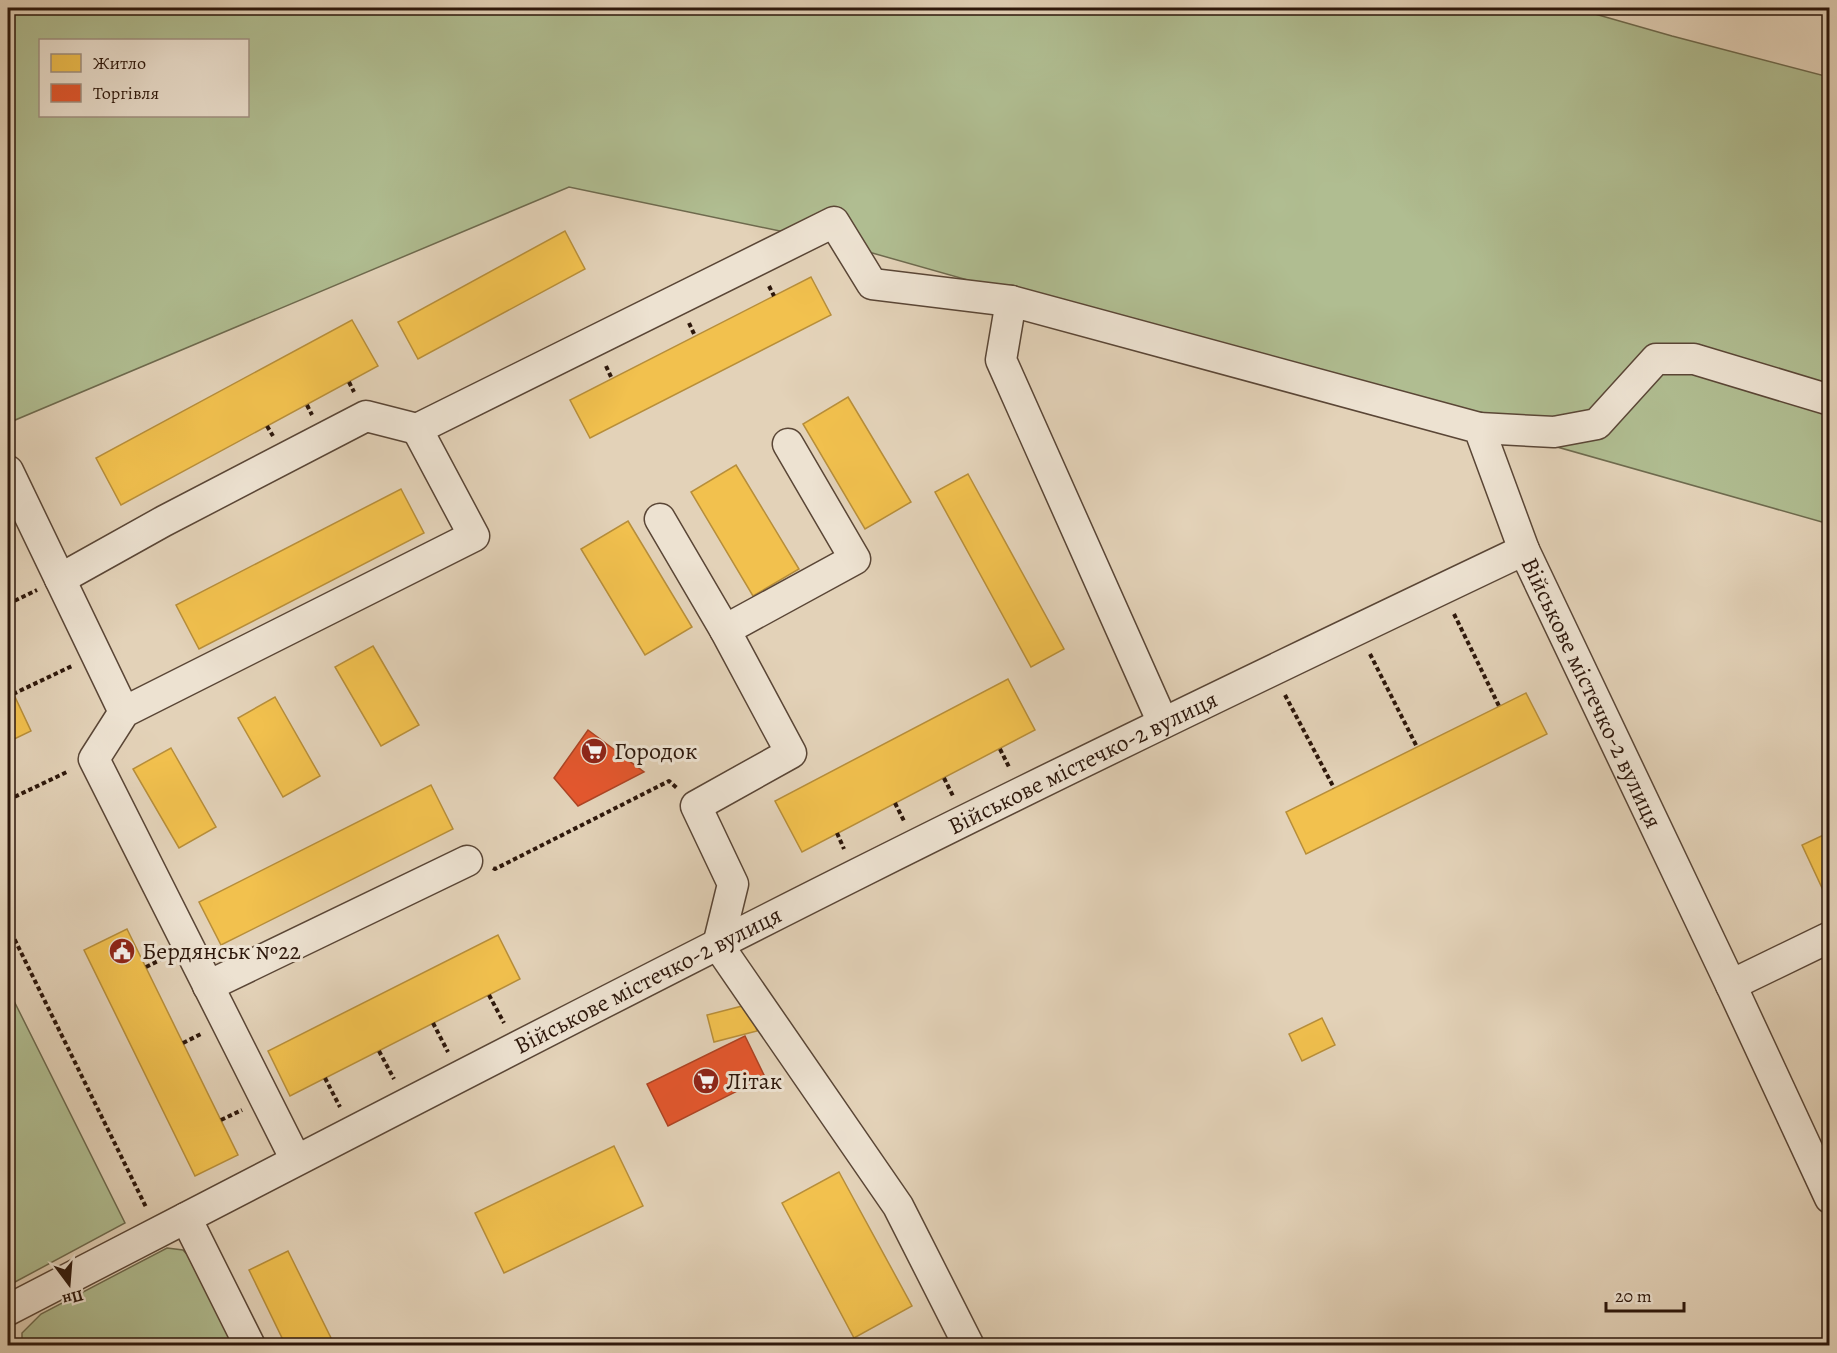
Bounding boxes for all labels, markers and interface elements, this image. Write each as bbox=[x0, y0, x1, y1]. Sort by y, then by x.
legend bbox=[39, 39, 249, 117]
text: Житло bbox=[93, 51, 146, 75]
text: Торгівля bbox=[93, 81, 159, 105]
street label: Військове містечко-2 вулиця bbox=[1514, 552, 1670, 833]
street label: Військове містечко-2 вулиця bbox=[942, 683, 1223, 842]
place label: Городок bbox=[614, 735, 697, 767]
supermarket icon: Городок bbox=[579, 736, 609, 766]
street label: Військове містечко-2 вулиця bbox=[509, 899, 787, 1062]
place label: Бердянськ №22 bbox=[142, 935, 301, 967]
public building icon: Бердянськ №22 bbox=[107, 936, 137, 966]
place label: Літак bbox=[726, 1065, 782, 1097]
supermarket icon: Літак bbox=[691, 1066, 721, 1096]
north arrow bbox=[39, 1254, 99, 1314]
scale bar bbox=[1606, 1275, 1684, 1313]
text: Пн bbox=[60, 1284, 86, 1311]
text: 20 m bbox=[1615, 1284, 1652, 1308]

